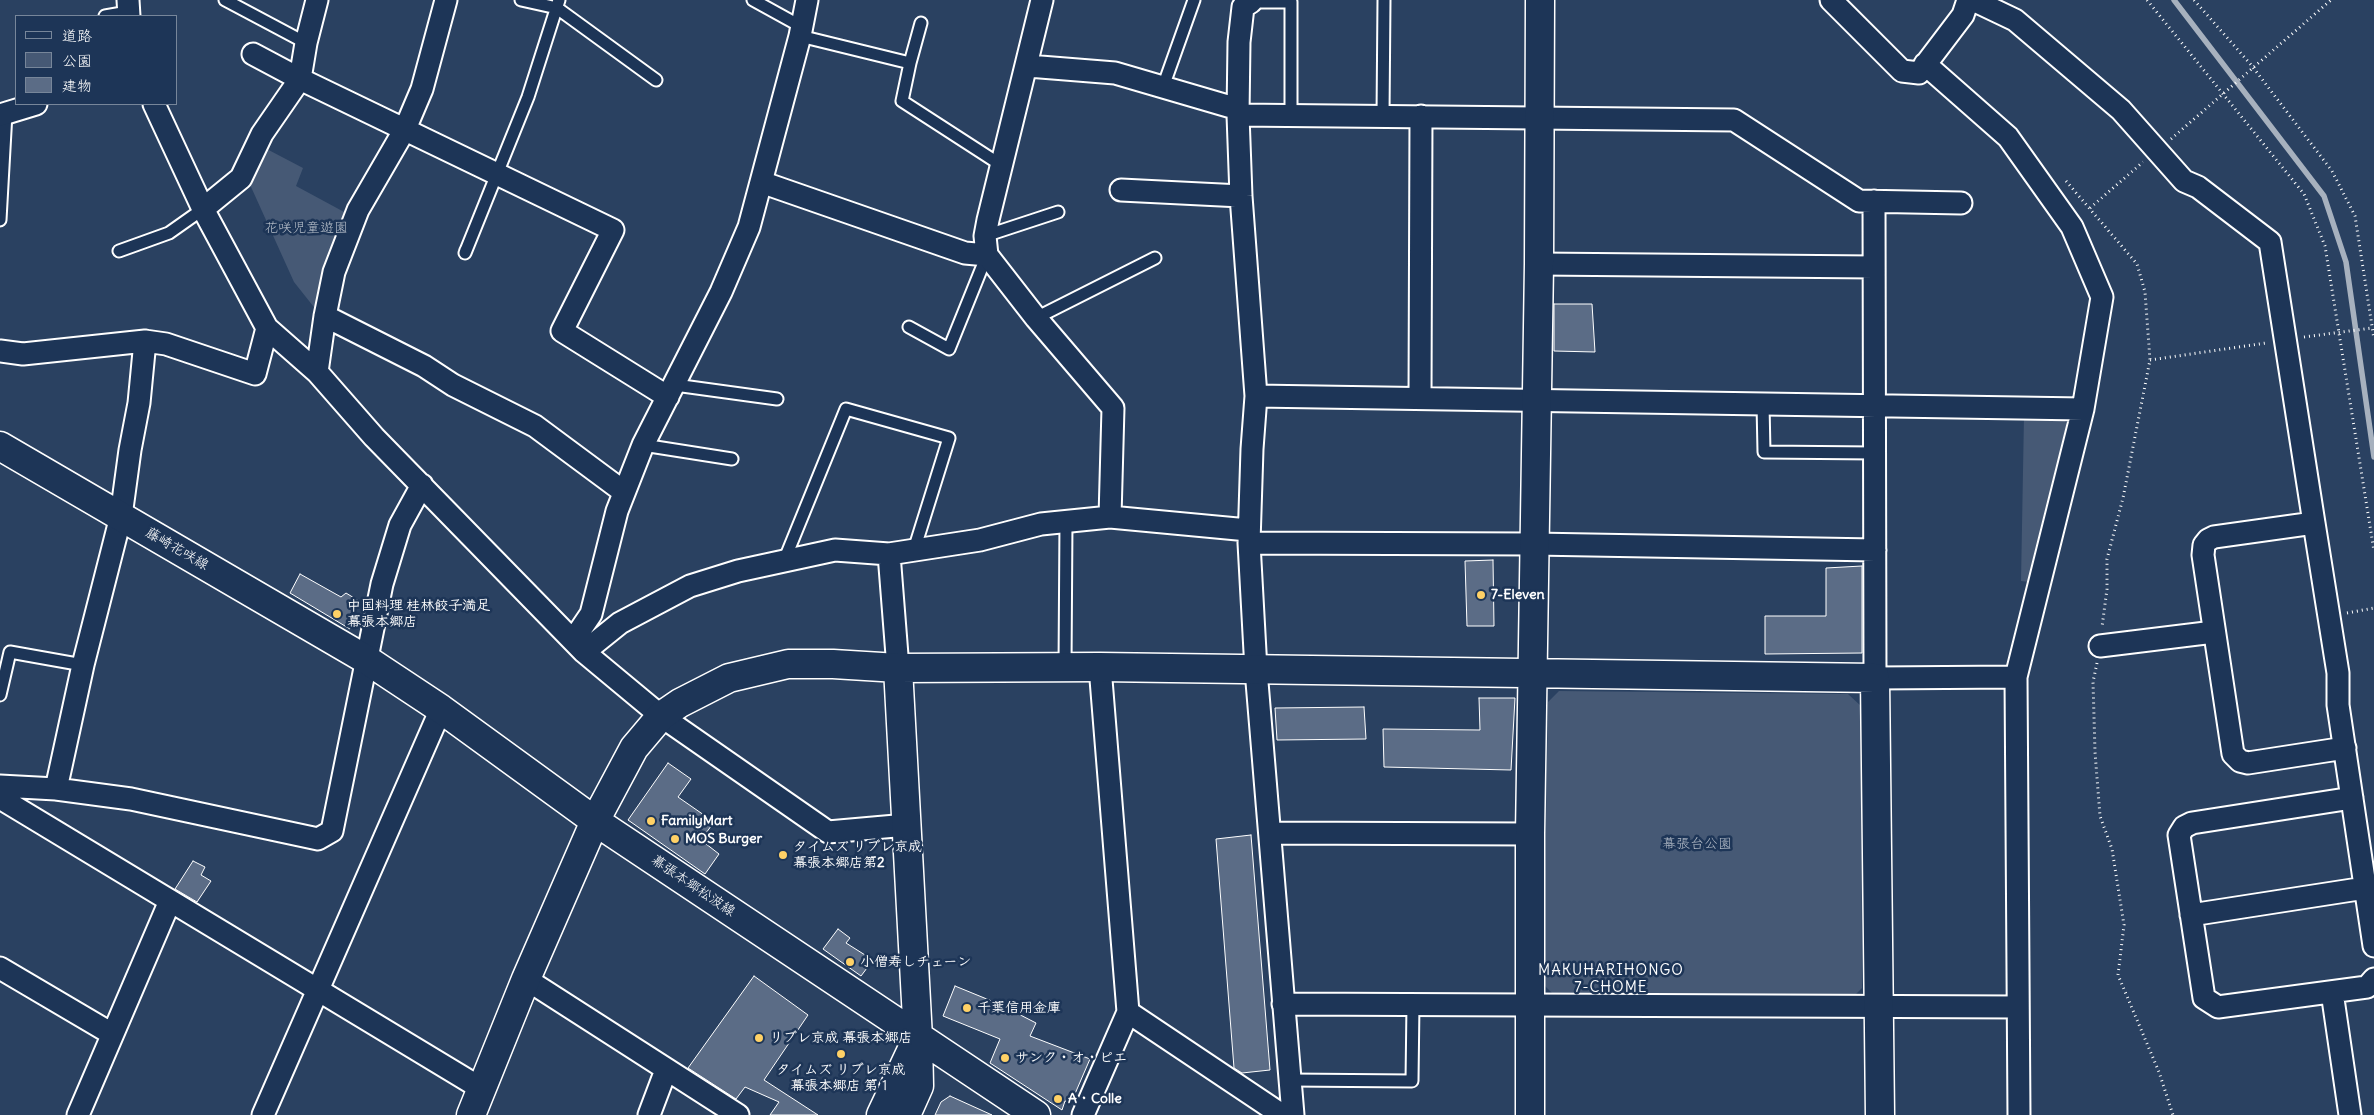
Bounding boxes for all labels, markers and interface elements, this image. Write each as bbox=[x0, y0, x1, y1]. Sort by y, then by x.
legend bbox=[15, 15, 178, 105]
text: 道路 bbox=[62, 26, 92, 45]
text: 公園 bbox=[62, 51, 92, 70]
text: 建物 bbox=[62, 76, 92, 95]
park label: 花咲児童遊園 bbox=[264, 220, 348, 236]
street label: 藤崎花咲線 bbox=[142, 524, 212, 574]
place label: 7-Eleven bbox=[1491, 587, 1545, 603]
marker: 7-Eleven bbox=[1475, 589, 1487, 601]
place label: 中国料理 桂林餃子満足 幕張本郷店 bbox=[347, 598, 490, 630]
marker: 中国料理 桂林餃子満足 幕張本郷店 bbox=[331, 608, 343, 620]
place label: FamilyMart bbox=[661, 813, 732, 829]
marker: FamilyMart bbox=[645, 815, 657, 827]
place label: MOS Burger bbox=[685, 831, 762, 847]
marker: MOS Burger bbox=[669, 833, 681, 845]
park label: 幕張台公園 bbox=[1662, 836, 1732, 852]
place label: タイムズ リブレ京成 幕張本郷店第2 bbox=[793, 839, 922, 872]
marker: タイムズ リブレ京成 幕張本郷店第2 bbox=[777, 849, 789, 861]
street label: 幕張本郷松波線 bbox=[648, 852, 738, 920]
place label: 小僧寿しチェーン bbox=[860, 954, 971, 970]
marker: 小僧寿しチェーン bbox=[844, 956, 856, 968]
district label: MAKUHARIHONGO 7-CHOME bbox=[1536, 962, 1686, 997]
place label: 千葉信用金庫 bbox=[977, 1000, 1061, 1016]
marker: 千葉信用金庫 bbox=[961, 1002, 973, 1014]
place label: リブレ京成 幕張本郷店 bbox=[769, 1030, 912, 1046]
marker: リブレ京成 幕張本郷店 bbox=[753, 1032, 765, 1044]
marker: タイムズ リブレ京成 幕張本郷店 第１ bbox=[835, 1048, 847, 1060]
place label: サンク・オ・ピエ bbox=[1015, 1050, 1127, 1066]
marker: サンク・オ・ピエ bbox=[999, 1052, 1011, 1064]
place label: タイムズ リブレ京成 幕張本郷店 第１ bbox=[776, 1062, 906, 1094]
place label: A・Colle bbox=[1068, 1091, 1122, 1107]
marker: A・Colle bbox=[1052, 1093, 1064, 1105]

